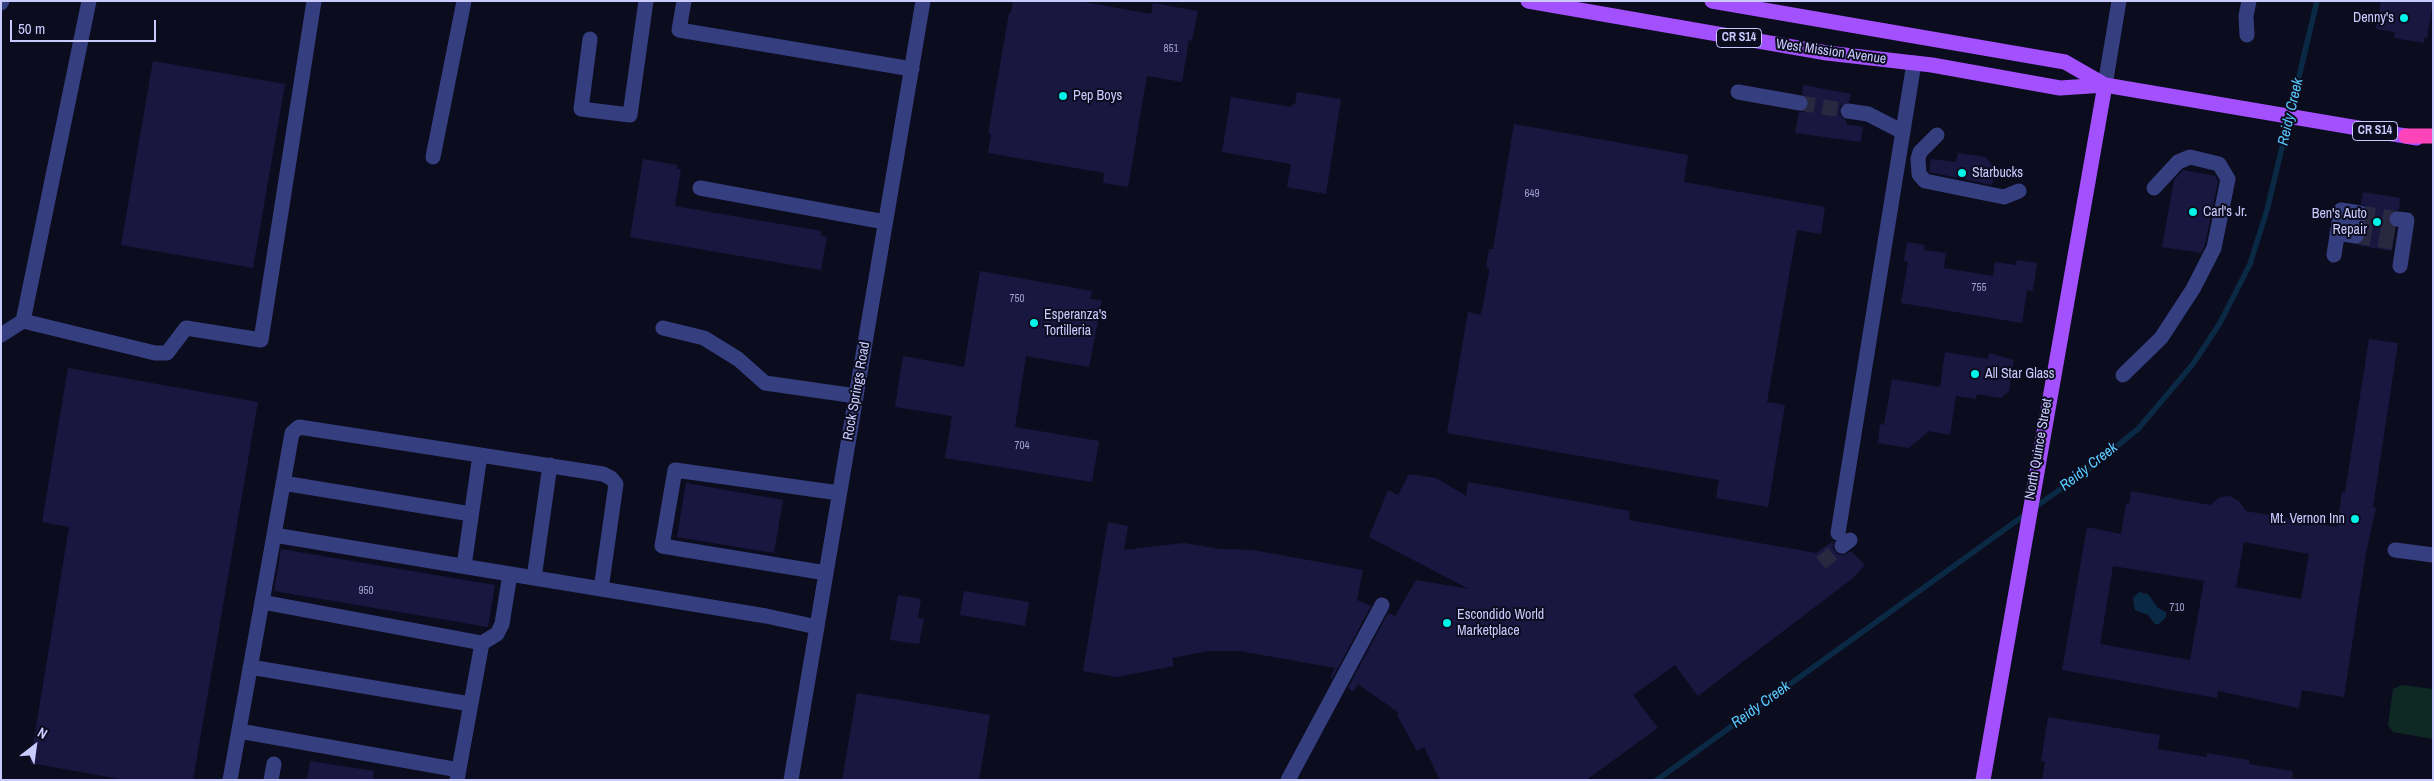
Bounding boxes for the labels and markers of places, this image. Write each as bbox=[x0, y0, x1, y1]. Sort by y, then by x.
place label: Denny's bbox=[2353, 10, 2394, 26]
marker: Denny's bbox=[2398, 12, 2410, 24]
place label: Pep Boys bbox=[1073, 88, 1122, 104]
marker: Pep Boys bbox=[1057, 90, 1069, 102]
place label: Starbucks bbox=[1972, 165, 2023, 181]
marker: Starbucks bbox=[1956, 167, 1968, 179]
place label: Carl's Jr. bbox=[2203, 204, 2247, 220]
marker: Carl's Jr. bbox=[2187, 206, 2199, 218]
place label: Ben's Auto Repair bbox=[2312, 206, 2367, 238]
marker: Ben's Auto Repair bbox=[2371, 216, 2383, 228]
place label: Esperanza's Tortilleria bbox=[1044, 307, 1107, 340]
marker: Esperanza's Tortilleria bbox=[1028, 317, 1040, 329]
place label: All Star Glass bbox=[1985, 366, 2055, 382]
marker: All Star Glass bbox=[1969, 368, 1981, 380]
place label: Mt. Vernon Inn bbox=[2270, 511, 2345, 527]
marker: Mt. Vernon Inn bbox=[2349, 513, 2361, 525]
place label: Escondido World Marketplace bbox=[1457, 607, 1544, 640]
marker: Escondido World Marketplace bbox=[1441, 617, 1453, 629]

